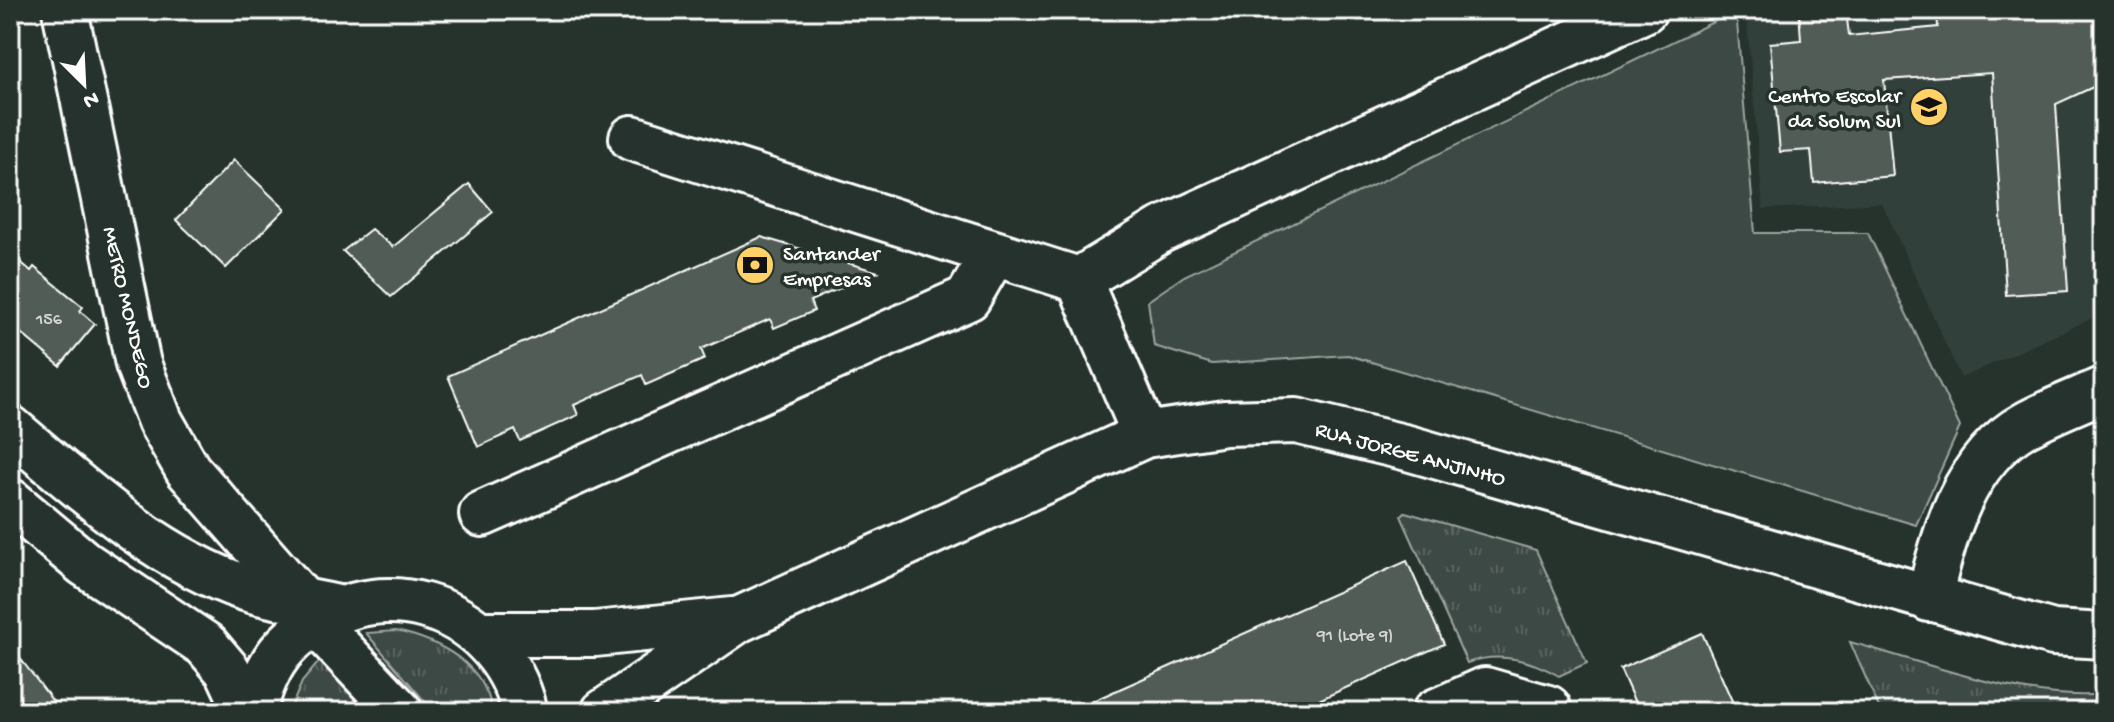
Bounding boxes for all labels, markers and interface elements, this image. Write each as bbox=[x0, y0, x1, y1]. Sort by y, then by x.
north arrow bbox=[44, 44, 124, 124]
text: N bbox=[79, 84, 102, 113]
place label: Centro Escolar da Solum Sul bbox=[1768, 85, 1903, 136]
school or university icon: Centro Escolar da Solum Sul bbox=[1908, 86, 1950, 128]
street label: METRO MONDEGO bbox=[95, 224, 157, 391]
place label: Santander Empresas bbox=[783, 243, 882, 294]
bank icon: Santander Empresas bbox=[734, 244, 776, 286]
house number: 156 bbox=[35, 310, 63, 331]
street label: RUA JORGE ANJINHO bbox=[1312, 418, 1508, 494]
house number: 91 (Lote 9) bbox=[1316, 626, 1393, 647]

